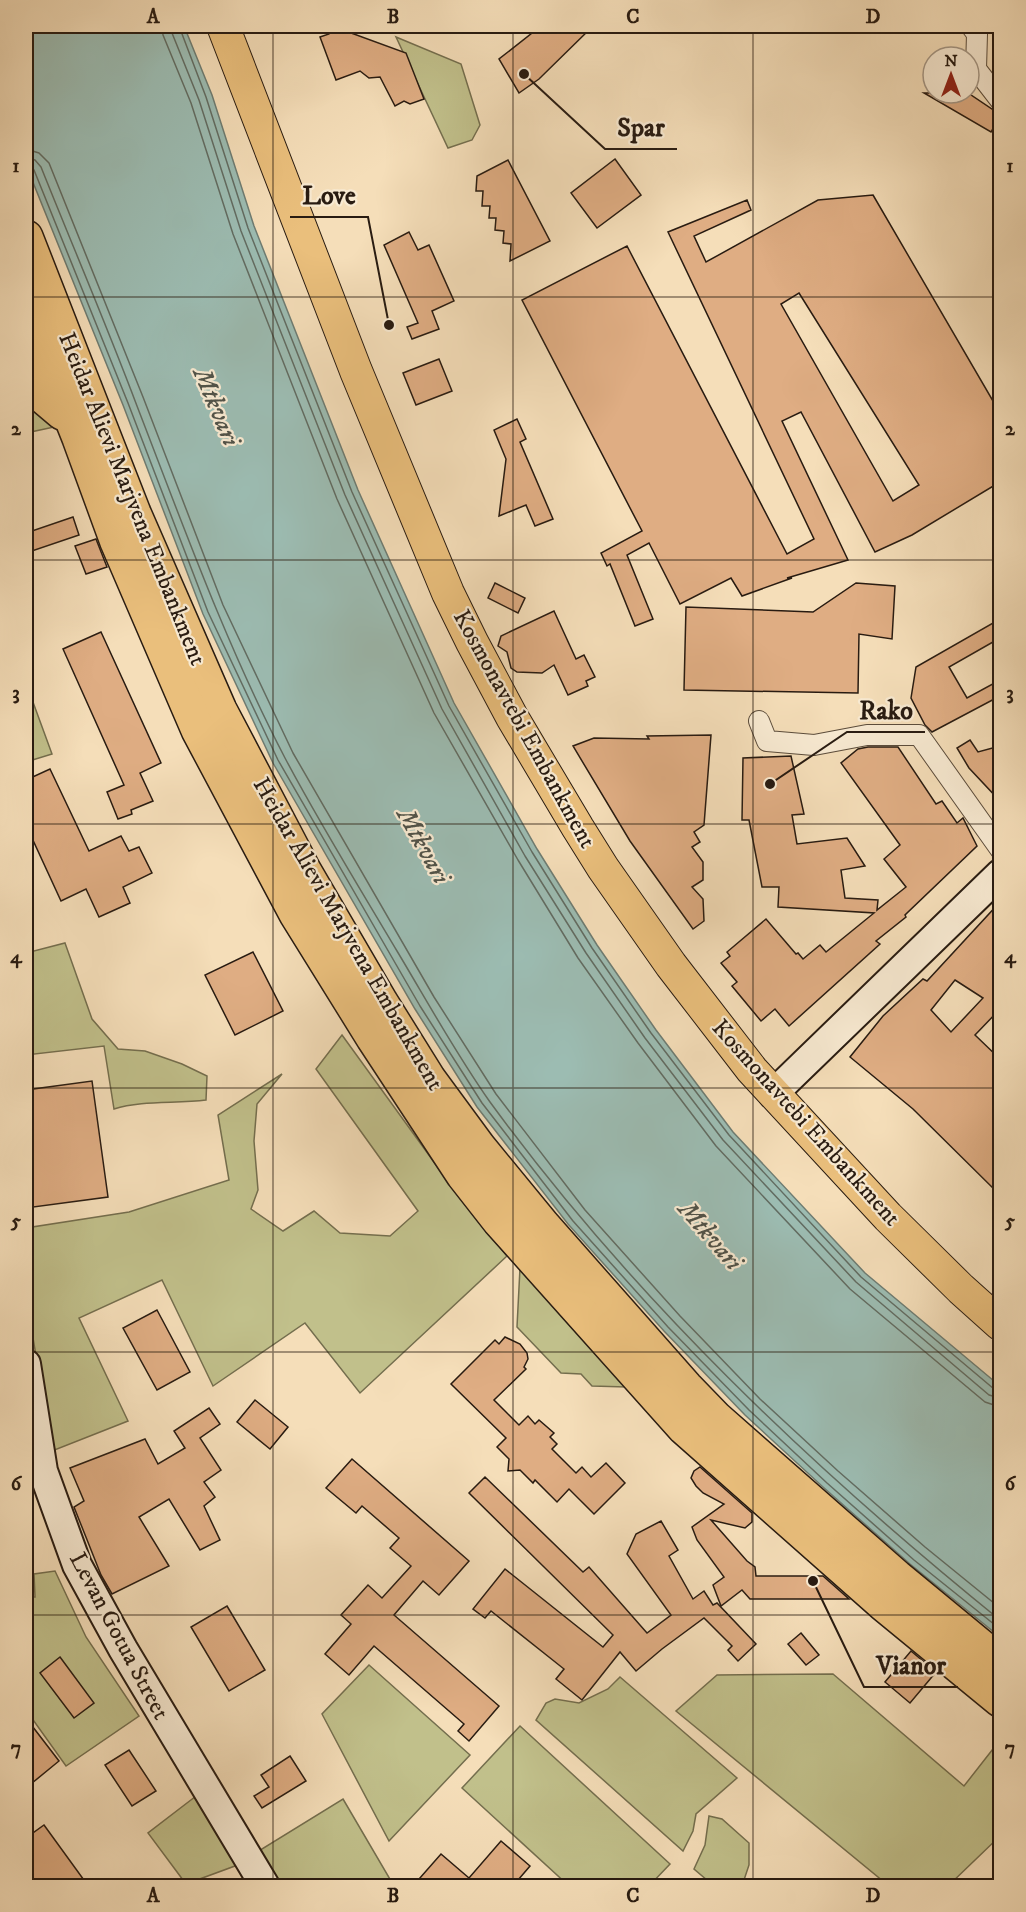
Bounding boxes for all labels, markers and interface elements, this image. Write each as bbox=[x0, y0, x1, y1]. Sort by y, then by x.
text: A bbox=[146, 5, 161, 30]
text: B bbox=[387, 5, 399, 30]
text: C bbox=[626, 5, 640, 30]
text: D bbox=[866, 5, 881, 30]
north arrow bbox=[921, 45, 981, 105]
text: N bbox=[944, 51, 958, 71]
callout: Spar bbox=[605, 105, 677, 149]
text: Spar bbox=[617, 112, 665, 145]
text: 1 bbox=[12, 154, 20, 179]
text: 1 bbox=[1006, 154, 1014, 179]
callout: Love bbox=[290, 173, 368, 217]
text: Love bbox=[302, 180, 356, 213]
street label: Heidar Alievi Marjvena Embankment bbox=[51, 328, 213, 670]
water label: Mtkvari bbox=[184, 361, 248, 453]
text: 2 bbox=[11, 417, 22, 442]
text: 2 bbox=[1005, 417, 1016, 442]
street label: Kosmonavtebi Embankment bbox=[446, 604, 602, 854]
text: 3 bbox=[12, 681, 20, 706]
text: 3 bbox=[1006, 681, 1014, 706]
callout: Rako bbox=[847, 688, 925, 732]
text: Rako bbox=[859, 695, 913, 728]
street label: Heidar Alievi Marjvena Embankment bbox=[246, 772, 450, 1096]
water label: Mtkvari bbox=[388, 800, 458, 892]
text: 4 bbox=[10, 945, 23, 970]
text: 4 bbox=[1004, 945, 1017, 970]
street label: Kosmonavtebi Embankment bbox=[705, 1013, 907, 1233]
water label: Mtkvari bbox=[669, 1193, 751, 1280]
text: 5 bbox=[10, 1209, 21, 1234]
text: 5 bbox=[1004, 1209, 1015, 1234]
text: 6 bbox=[11, 1472, 23, 1497]
text: 6 bbox=[1005, 1472, 1017, 1497]
street label: Levan Gotua Street bbox=[62, 1547, 176, 1725]
callout: Vianor bbox=[864, 1643, 958, 1687]
text: Vianor bbox=[875, 1650, 946, 1683]
text: 7 bbox=[11, 1736, 21, 1761]
text: 7 bbox=[1005, 1736, 1015, 1761]
text: A bbox=[146, 1884, 161, 1909]
text: B bbox=[387, 1884, 399, 1909]
text: C bbox=[626, 1884, 640, 1909]
text: D bbox=[866, 1884, 881, 1909]

